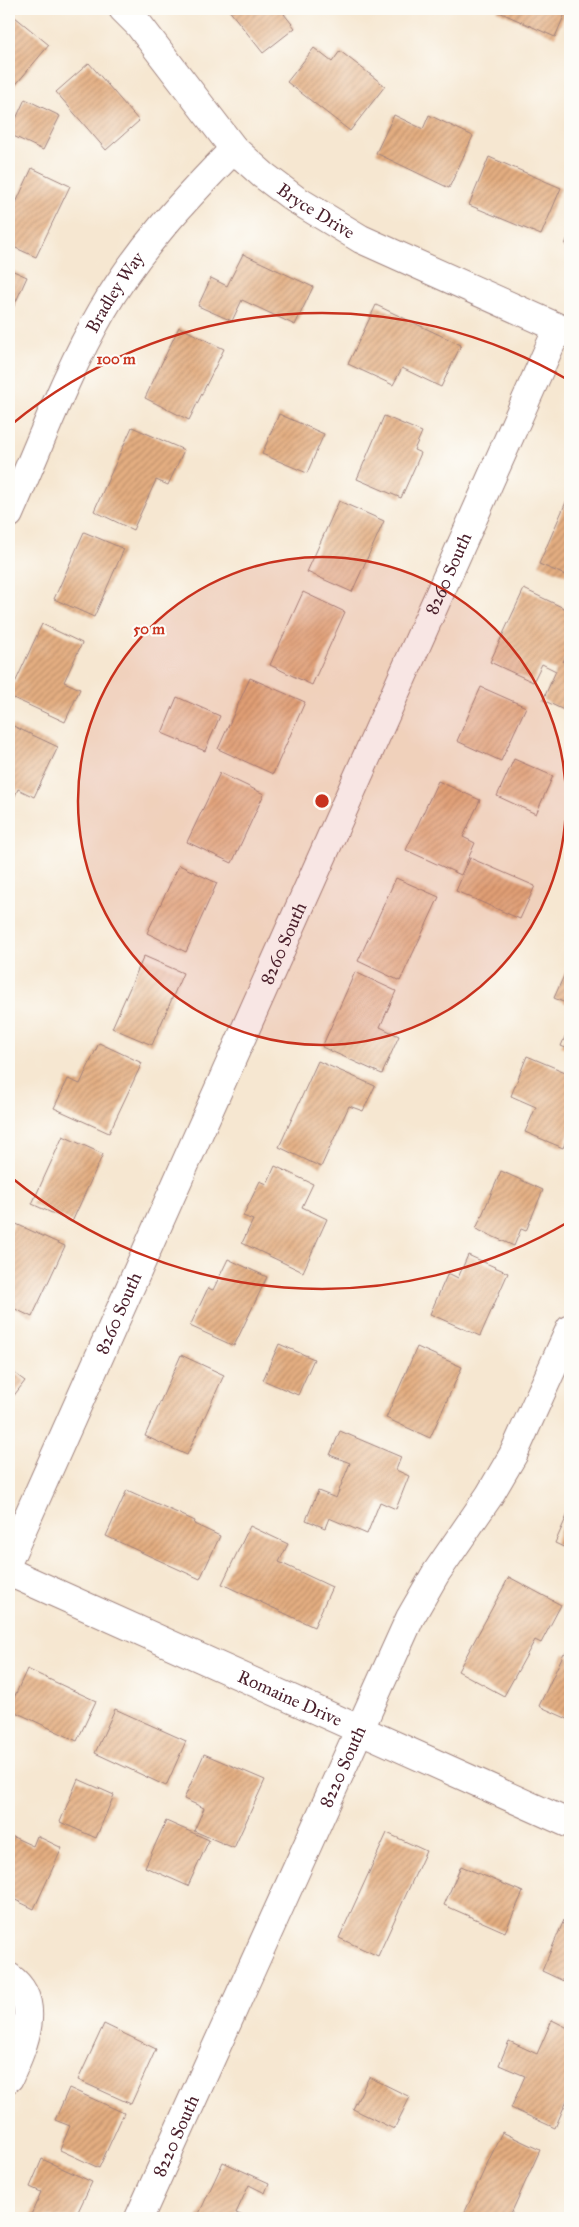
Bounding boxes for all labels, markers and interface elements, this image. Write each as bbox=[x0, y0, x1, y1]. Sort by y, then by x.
street label: Bryce Drive bbox=[273, 178, 359, 244]
street label: Bradley Way bbox=[81, 247, 149, 337]
text: 100 m bbox=[96, 350, 136, 368]
street label: 8260 South bbox=[421, 529, 476, 618]
text: 50 m bbox=[133, 620, 165, 638]
centre of rings bbox=[313, 792, 331, 810]
street label: 8260 South bbox=[256, 899, 311, 988]
street label: 8260 South bbox=[91, 1269, 146, 1358]
street label: Romaine Drive bbox=[234, 1665, 346, 1731]
street label: 8220 South bbox=[315, 1723, 371, 1811]
street label: 8220 South bbox=[148, 2092, 204, 2180]

